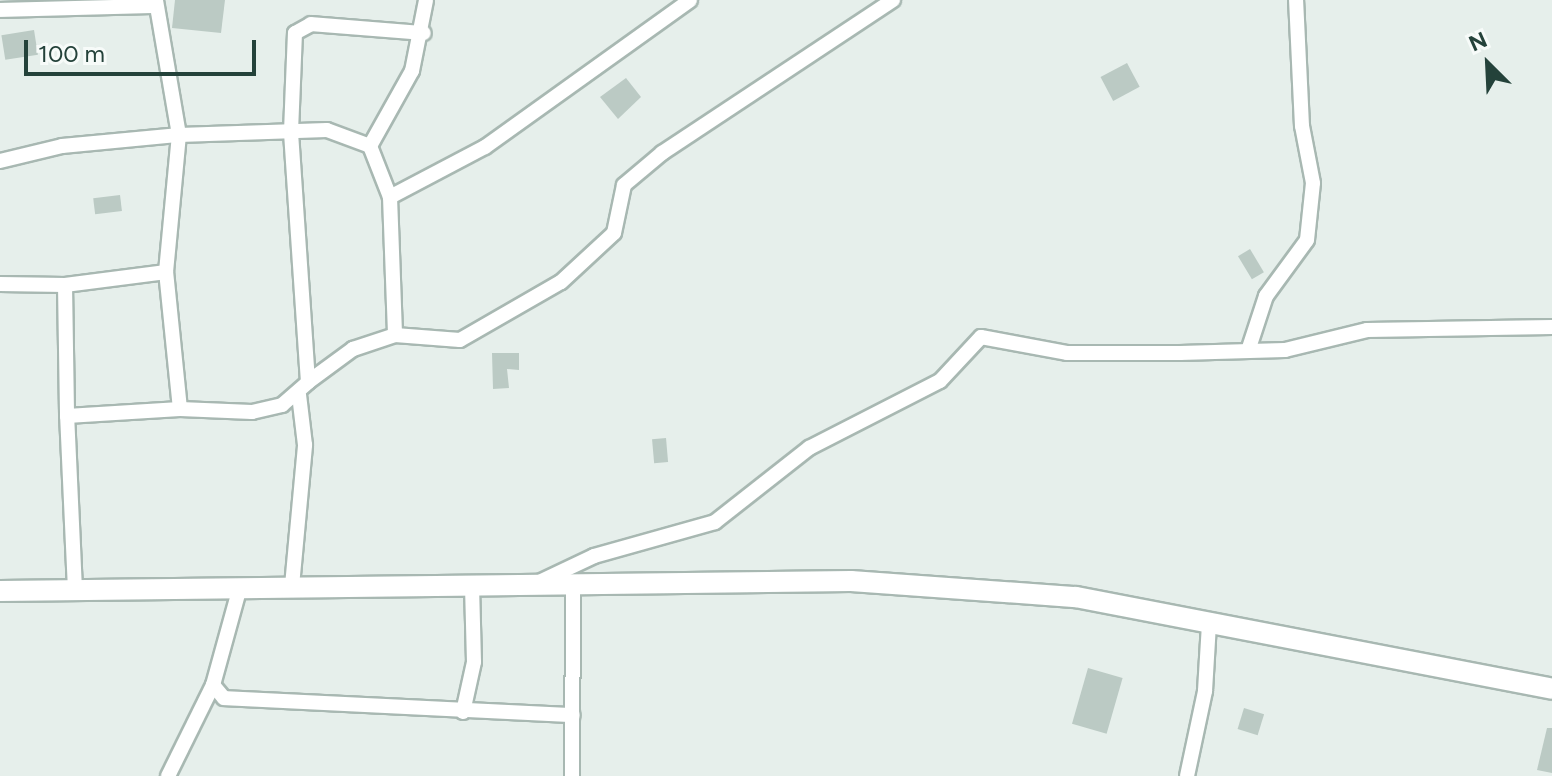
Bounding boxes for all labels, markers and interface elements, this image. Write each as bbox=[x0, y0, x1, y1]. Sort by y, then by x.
scale bar bbox=[28, 24, 260, 74]
north arrow bbox=[1448, 24, 1528, 104]
text: N bbox=[1465, 26, 1491, 57]
text: 100 m bbox=[38, 39, 105, 68]

